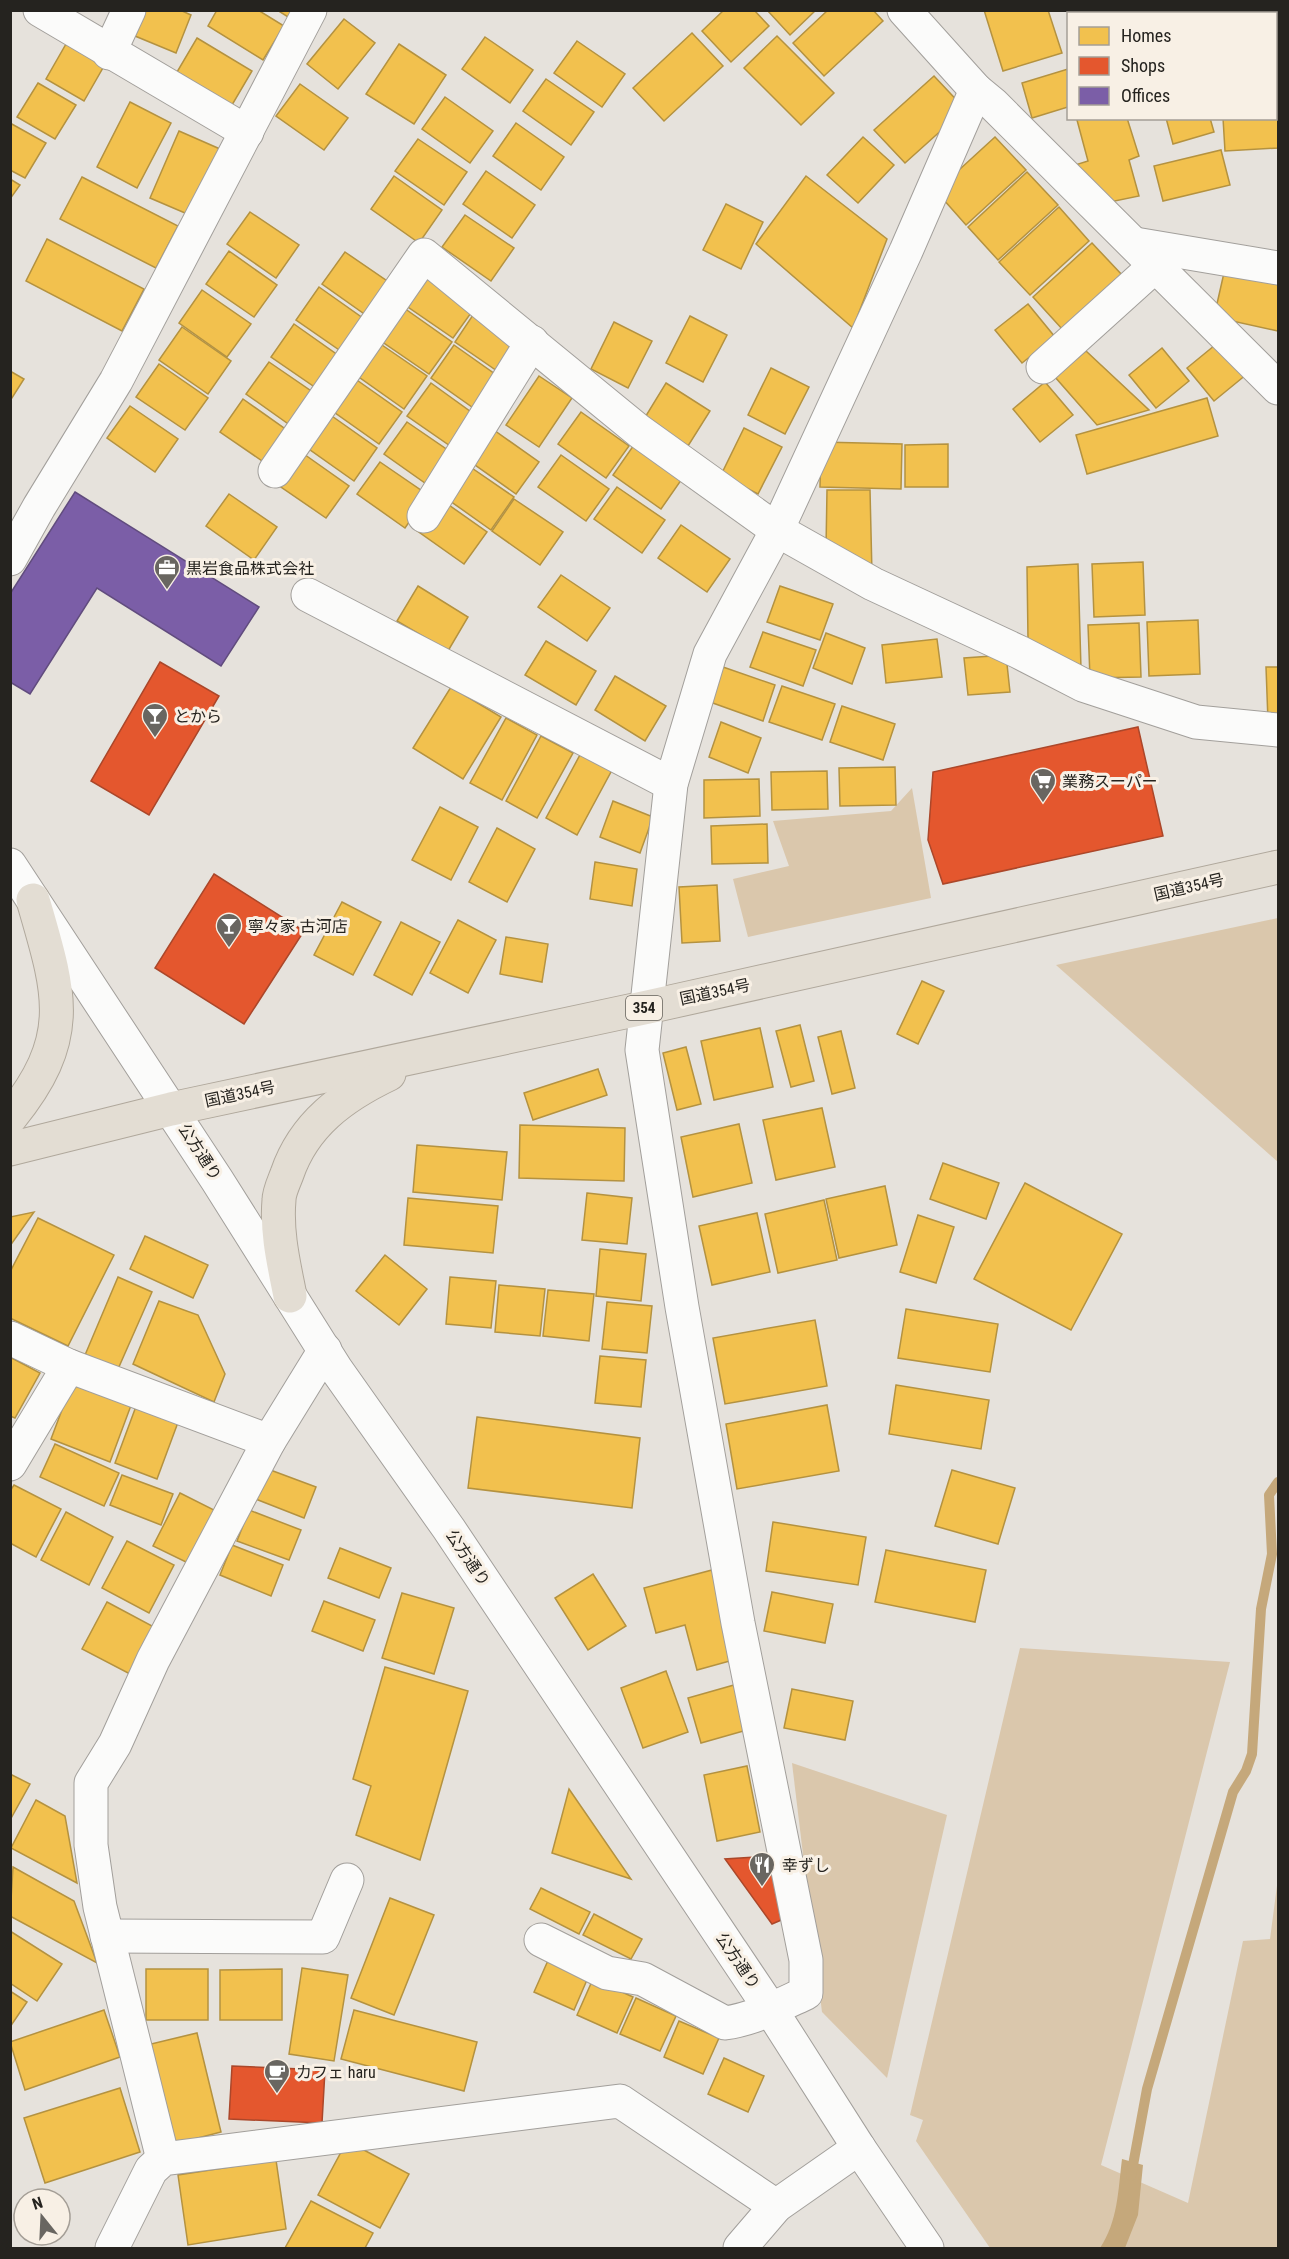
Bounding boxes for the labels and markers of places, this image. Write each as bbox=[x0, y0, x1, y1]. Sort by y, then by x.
office icon: 黒岩食品株式会社 bbox=[152, 553, 182, 591]
place label: 黒岩食品株式会社 bbox=[186, 559, 314, 578]
bar icon: とから bbox=[140, 701, 170, 739]
place label: とから bbox=[174, 707, 222, 726]
supermarket icon: 業務スーパー bbox=[1028, 766, 1058, 804]
place label: 業務スーパー bbox=[1062, 772, 1158, 791]
bar icon: 寧々家 古河店 bbox=[214, 911, 244, 949]
place label: 寧々家 古河店 bbox=[248, 917, 348, 936]
restaurant icon: 幸ずし bbox=[747, 1850, 777, 1888]
place label: 幸ずし bbox=[782, 1856, 830, 1875]
cafe icon: カフェ haru bbox=[262, 2057, 292, 2095]
place label: カフェ haru bbox=[296, 2063, 376, 2082]

